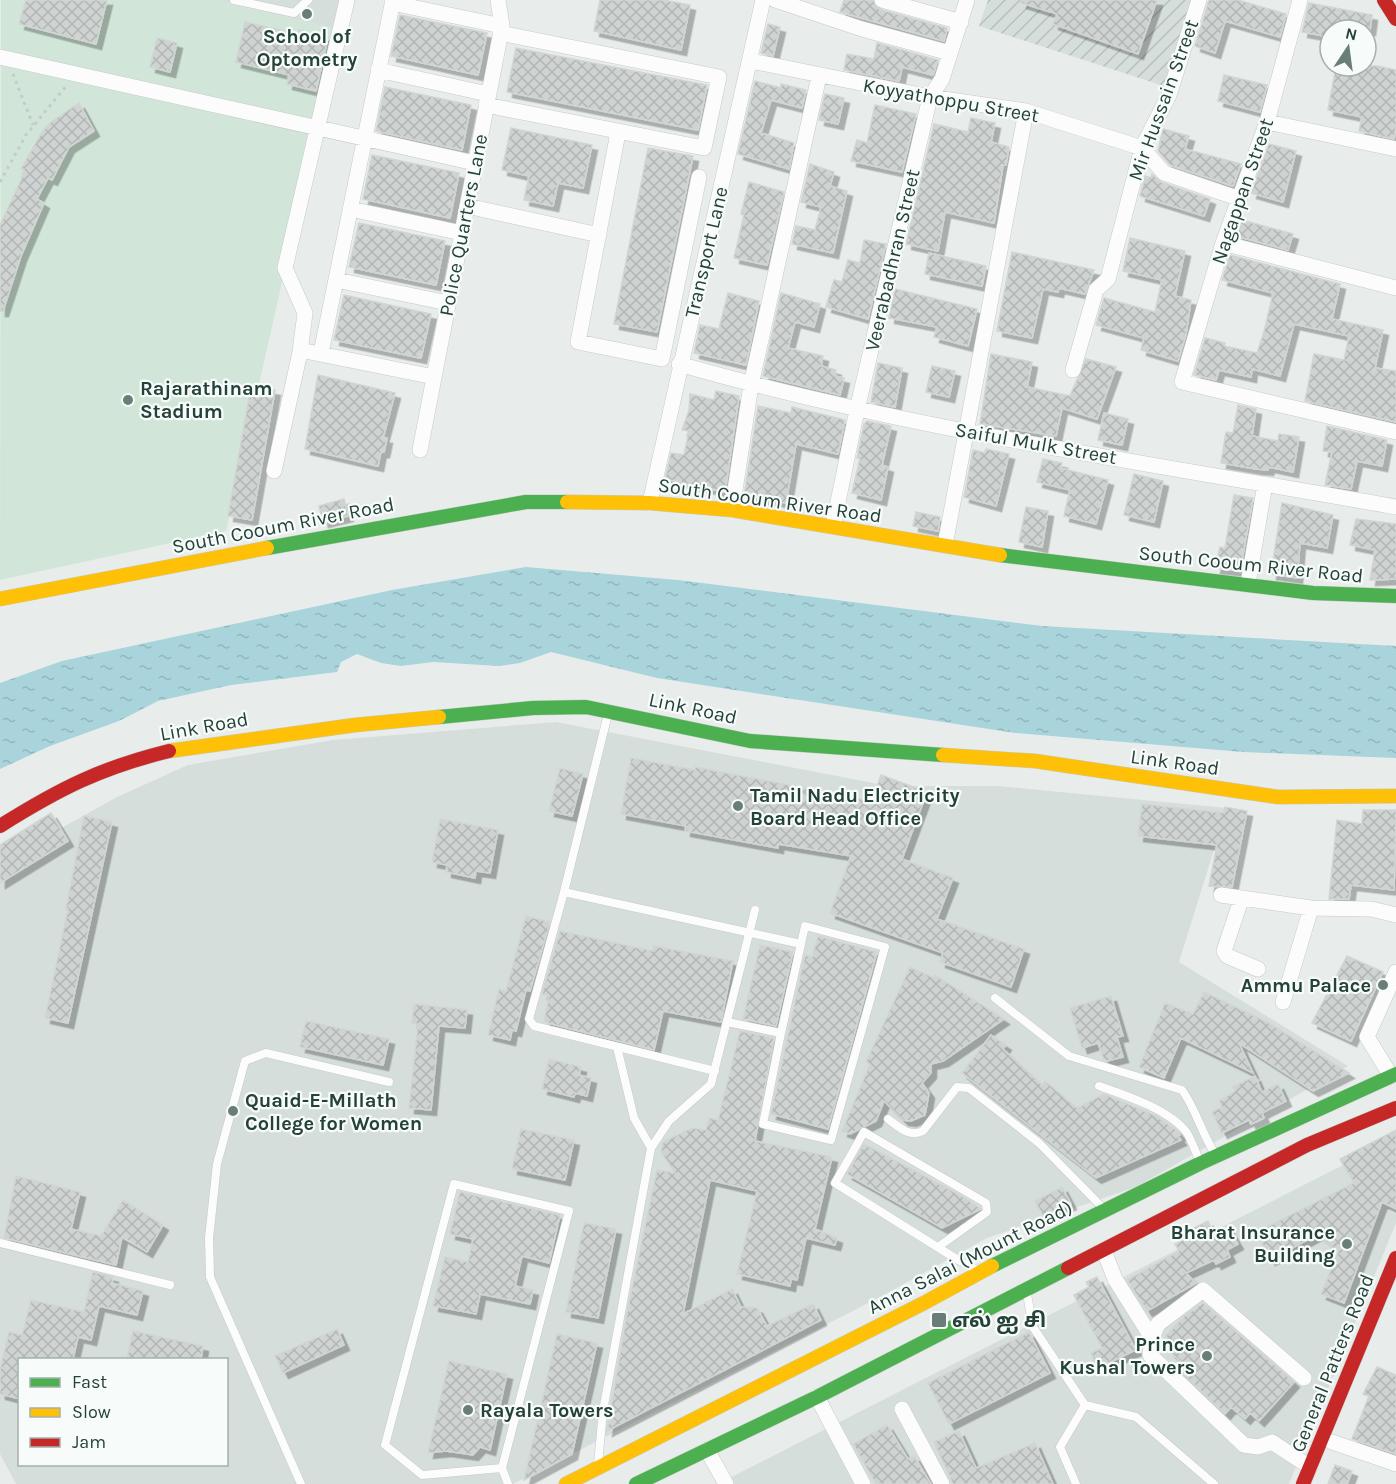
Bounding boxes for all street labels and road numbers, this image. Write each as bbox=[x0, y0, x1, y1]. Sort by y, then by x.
street label: Mir Hussain Street bbox=[1124, 16, 1204, 184]
street label: Koyyathoppu Street bbox=[861, 74, 1041, 127]
street label: Nagappan Street bbox=[1207, 115, 1278, 267]
street label: Police Quarters Lane bbox=[435, 132, 492, 318]
street label: Veerabadhran Street bbox=[860, 166, 925, 353]
street label: Transport Lane bbox=[680, 184, 733, 320]
street label: Saiful Mulk Street bbox=[953, 418, 1119, 469]
street label: South Cooum River Road bbox=[657, 473, 883, 528]
street label: South Cooum River Road bbox=[170, 493, 396, 558]
street label: South Cooum River Road bbox=[1138, 541, 1364, 588]
street label: Link Road bbox=[647, 688, 739, 729]
street label: Link Road bbox=[158, 707, 250, 746]
street label: Link Road bbox=[1129, 745, 1221, 780]
street label: Anna Salai (Mount Road) bbox=[864, 1196, 1076, 1319]
street label: General Patters Road bbox=[1286, 1271, 1379, 1456]

